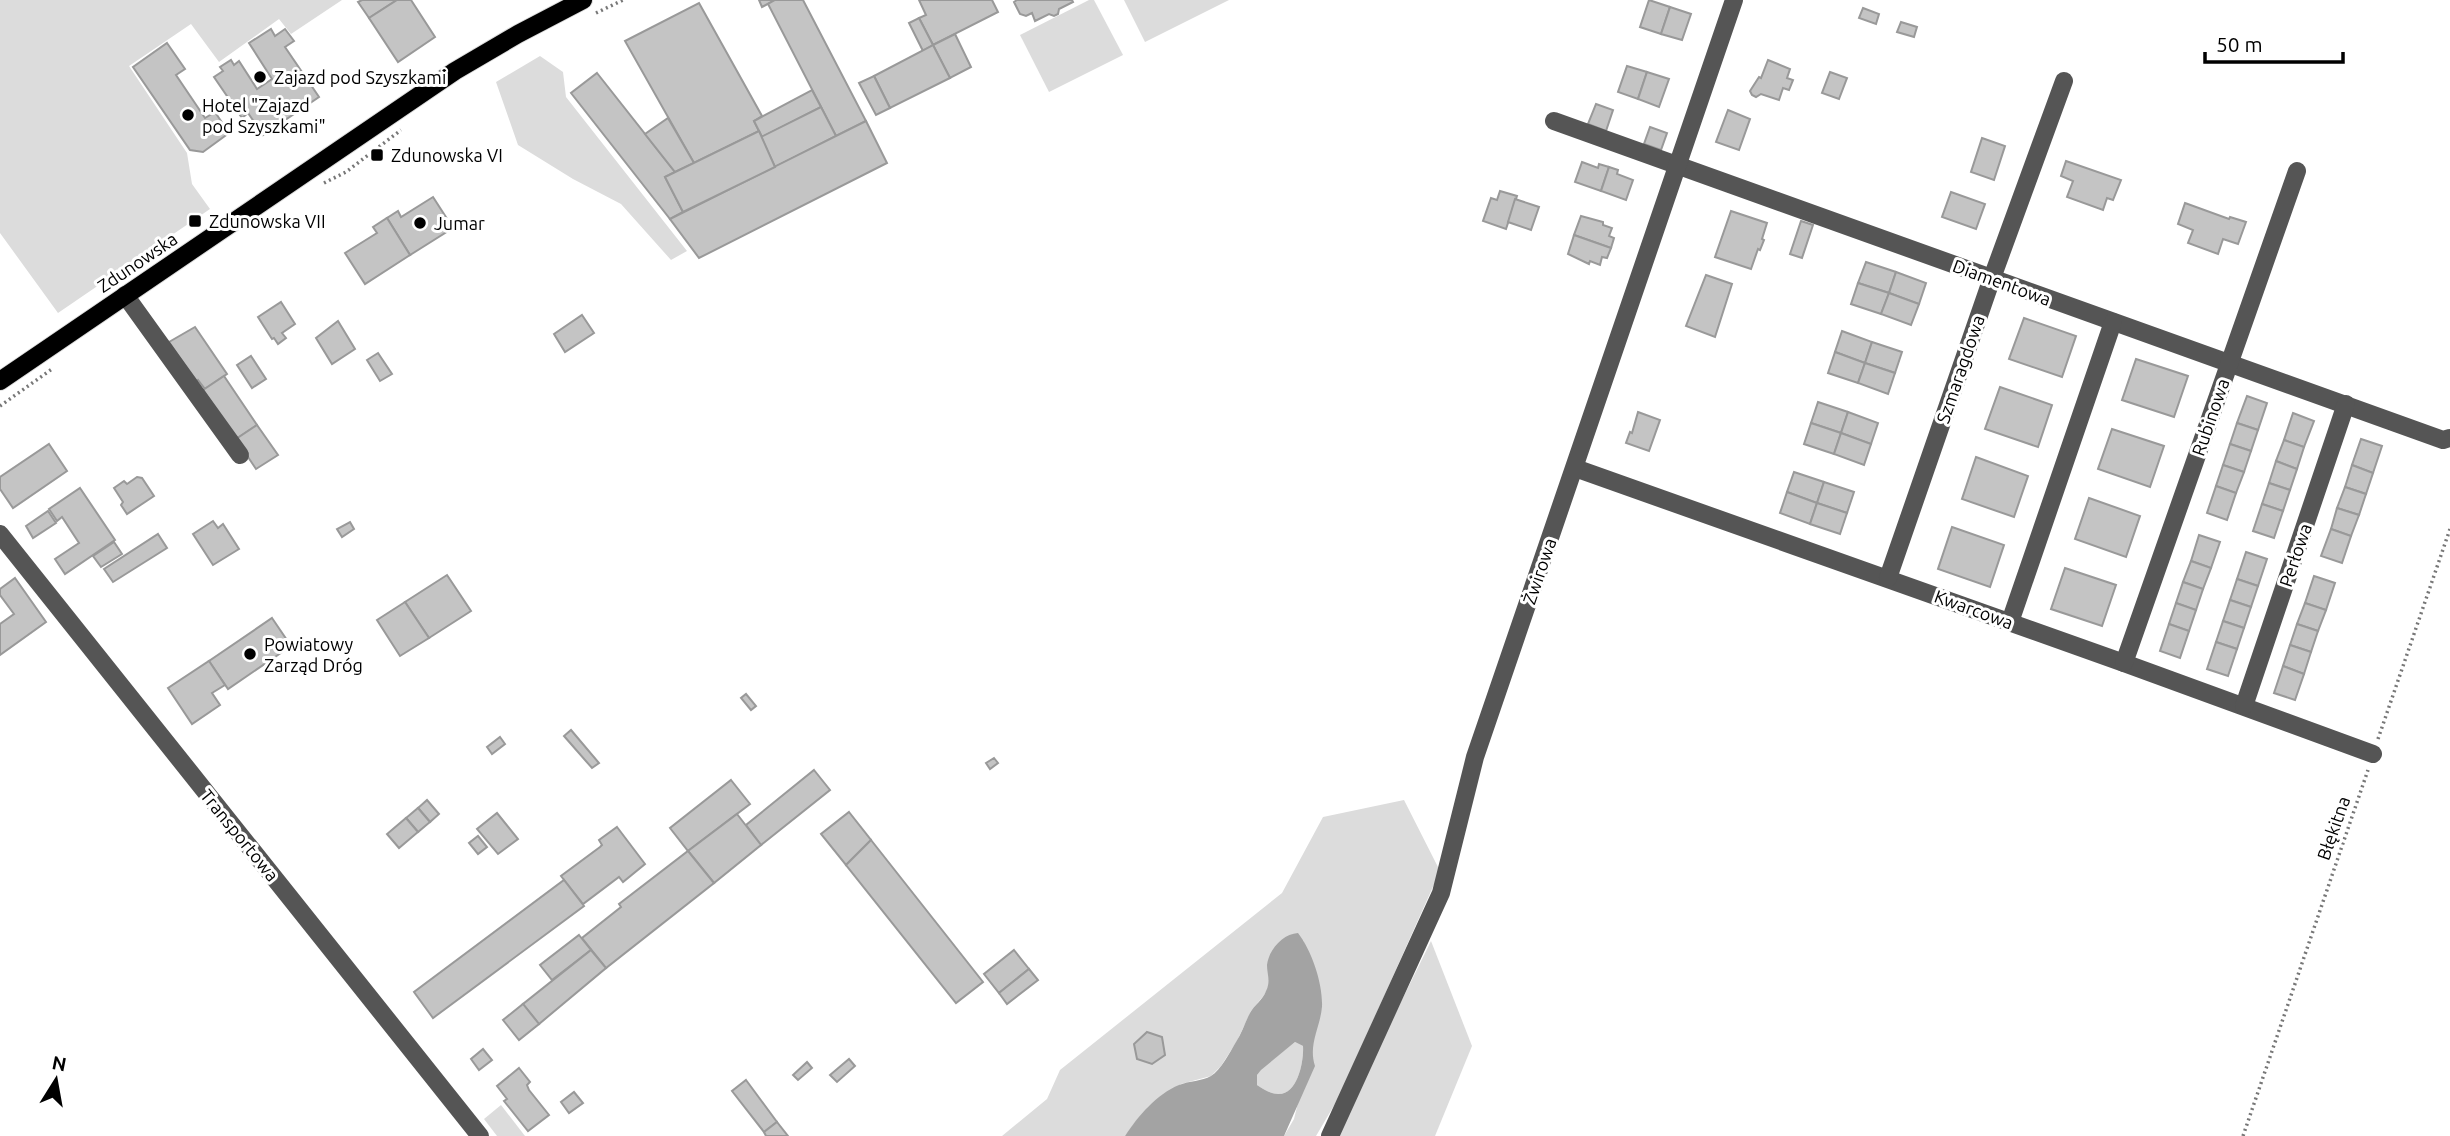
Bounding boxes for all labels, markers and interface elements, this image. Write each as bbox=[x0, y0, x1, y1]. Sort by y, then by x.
scale bar bbox=[2205, 21, 2343, 65]
text: 50 m bbox=[2216, 32, 2263, 56]
place label: Zajazd pod Szyszkami bbox=[274, 67, 446, 87]
marker: Zajazd pod Szyszkami bbox=[252, 69, 268, 85]
place label: Hotel "Zajazd pod Szyszkami" bbox=[202, 95, 326, 136]
marker: Hotel "Zajazd pod Szyszkami" bbox=[180, 107, 196, 123]
place label: Zdunowska VI bbox=[391, 145, 503, 165]
marker: Zdunowska VI bbox=[369, 147, 385, 163]
place label: Zdunowska VII bbox=[209, 211, 326, 231]
marker: Zdunowska VII bbox=[187, 213, 203, 229]
place label: Jumar bbox=[434, 213, 485, 233]
marker: Jumar bbox=[412, 215, 428, 231]
street label: Zdunowska bbox=[93, 228, 181, 296]
street label: Diamentowa bbox=[1950, 255, 2054, 309]
street label: Szmaragdowa bbox=[1932, 312, 1988, 426]
street label: Rubinowa bbox=[2187, 376, 2233, 458]
street label: Perłowa bbox=[2275, 521, 2315, 589]
street label: Żwirowa bbox=[1518, 535, 1560, 607]
street label: Kwarcowa bbox=[1932, 586, 2016, 632]
place label: Powiatowy Zarząd Dróg bbox=[264, 634, 363, 675]
marker: Powiatowy Zarząd Dróg bbox=[242, 646, 258, 662]
street label: Transportowa bbox=[197, 785, 283, 885]
street label: Błękitna bbox=[2313, 793, 2353, 863]
north arrow bbox=[21, 1045, 91, 1115]
text: N bbox=[50, 1051, 68, 1075]

